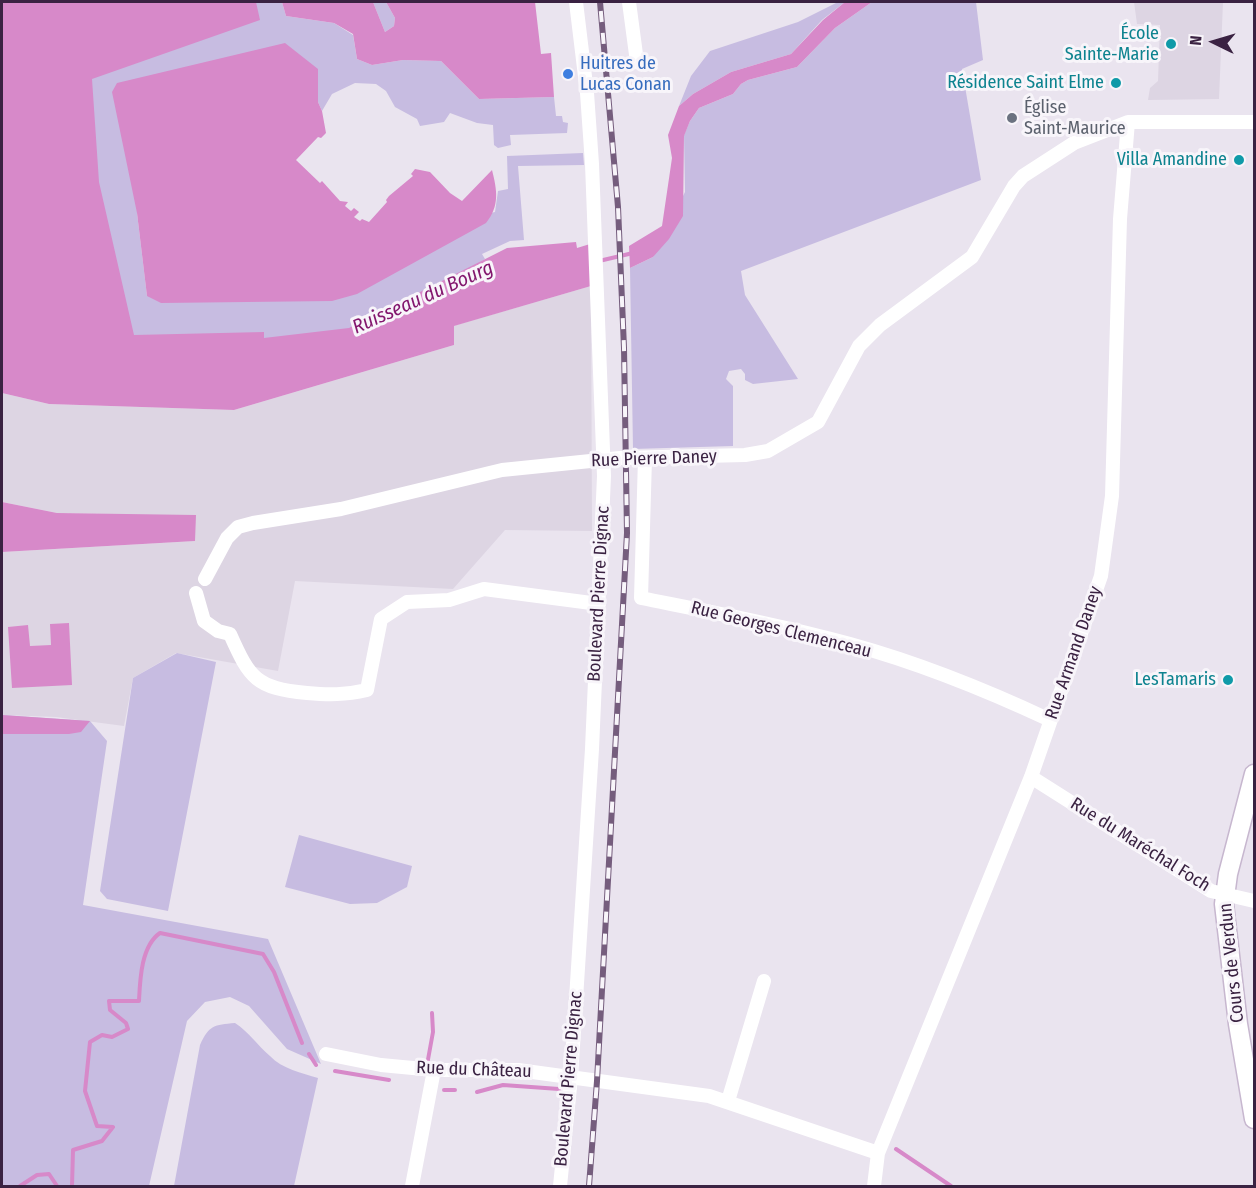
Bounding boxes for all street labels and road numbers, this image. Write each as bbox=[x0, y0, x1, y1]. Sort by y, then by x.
street label: Rue Pierre Daney bbox=[591, 446, 717, 472]
street label: Boulevard Pierre Dignac bbox=[584, 506, 614, 682]
street label: Rue Armand Daney bbox=[1041, 584, 1107, 722]
street label: Rue Georges Clemenceau bbox=[689, 597, 873, 663]
street label: Rue du Maréchal Foch bbox=[1066, 793, 1214, 897]
street label: Cours de Verdun bbox=[1215, 902, 1249, 1024]
street label: Boulevard Pierre Dignac bbox=[551, 990, 587, 1168]
street label: Rue du Château bbox=[416, 1057, 532, 1083]

